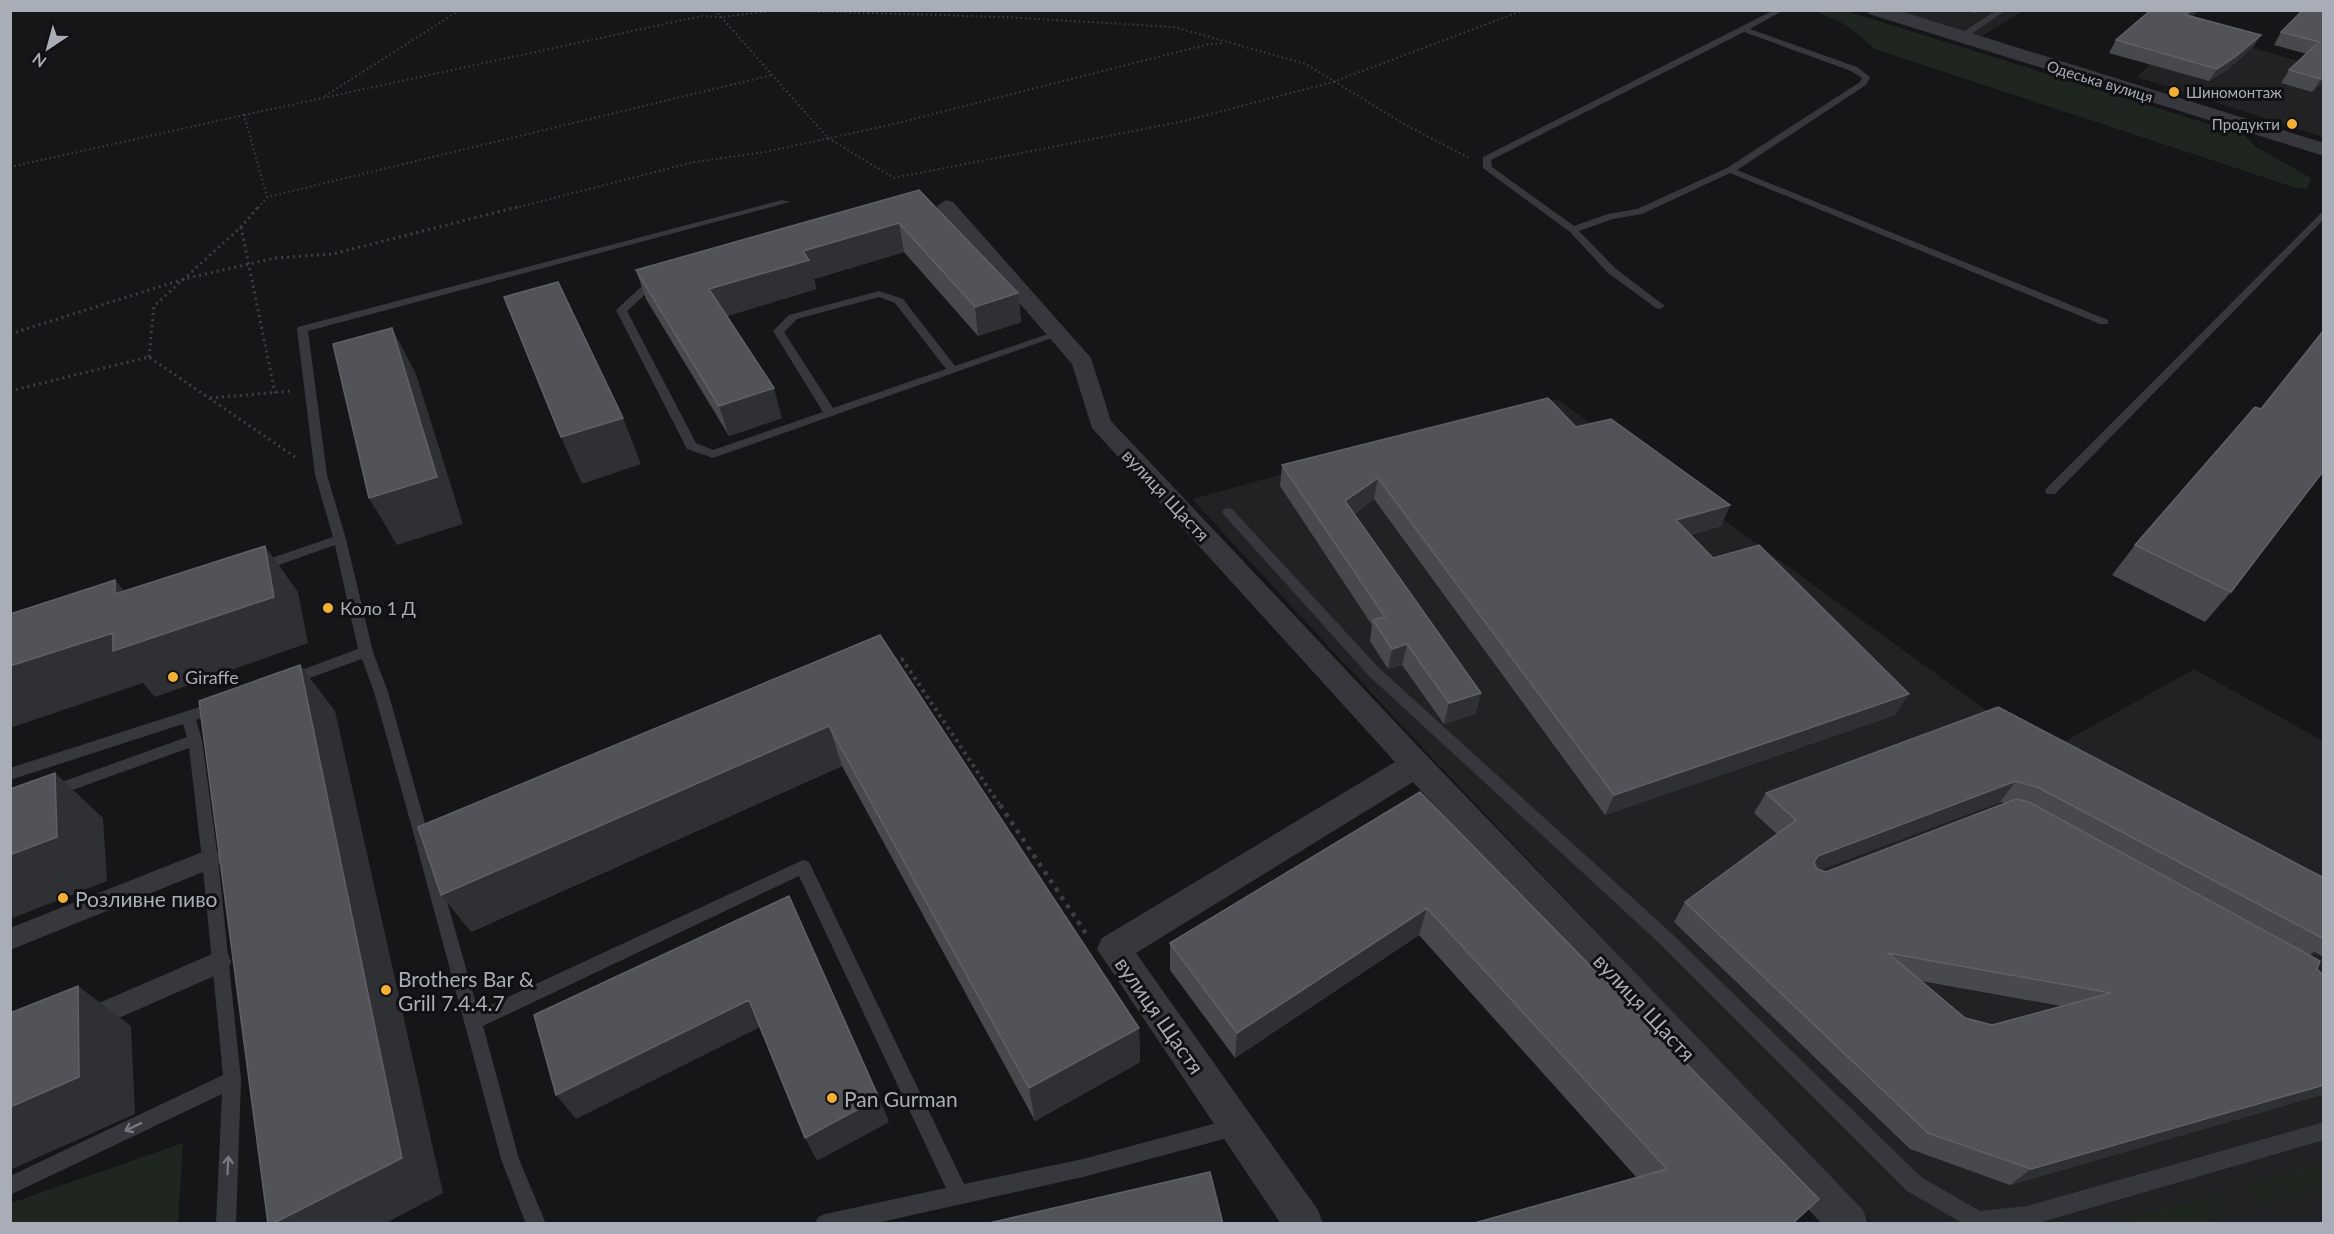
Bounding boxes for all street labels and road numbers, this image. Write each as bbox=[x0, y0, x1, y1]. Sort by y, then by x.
street label: Одеська вулиця bbox=[2045, 56, 2155, 106]
street label: вулиця Щастя bbox=[1118, 444, 1214, 546]
street label: вулиця Щастя bbox=[1589, 948, 1701, 1066]
street label: вулиця Щастя bbox=[1110, 952, 1210, 1078]

